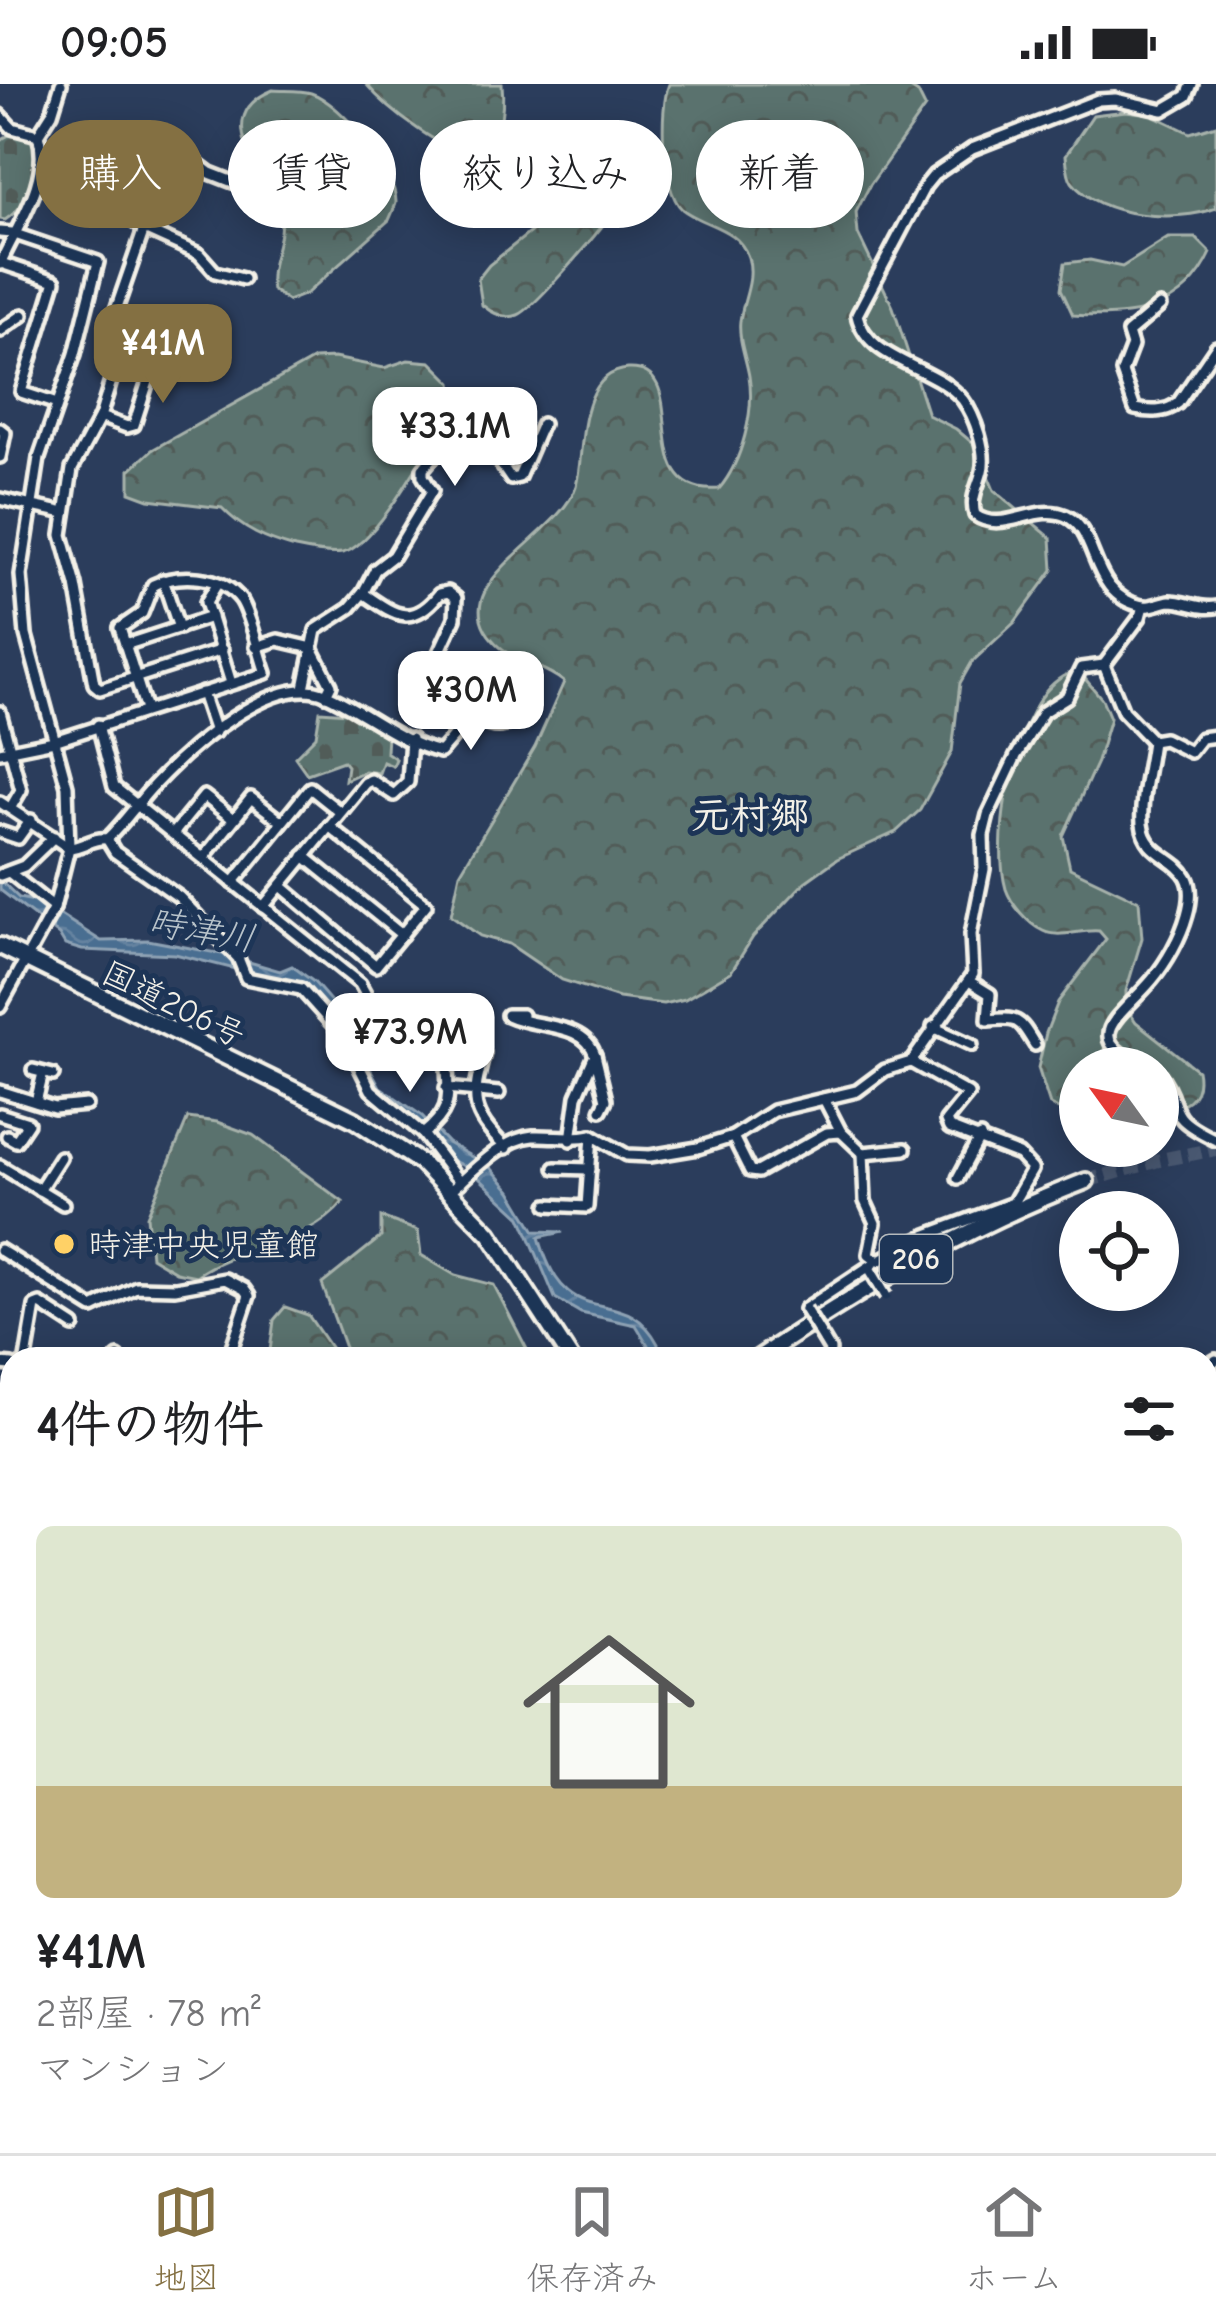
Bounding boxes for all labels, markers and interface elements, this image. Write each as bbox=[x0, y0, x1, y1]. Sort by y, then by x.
text: 09:05 bbox=[60, 16, 168, 68]
chip: 購入 bbox=[36, 120, 204, 228]
chip: 賃貸 bbox=[228, 120, 396, 228]
chip: 絞り込み bbox=[420, 120, 672, 228]
chip: 新着 bbox=[696, 120, 864, 228]
pin: ¥41M bbox=[92, 304, 234, 406]
text: ¥41M bbox=[121, 320, 205, 365]
pin: ¥33.1M bbox=[357, 387, 553, 489]
text: ¥33.1M bbox=[399, 403, 511, 448]
pin: ¥30M bbox=[400, 651, 542, 753]
text: ¥30M bbox=[425, 667, 517, 712]
district label: 元村郷 bbox=[691, 793, 809, 838]
water label: 時津川 bbox=[145, 901, 258, 960]
street label: 国道206号 bbox=[96, 953, 251, 1055]
pin: ¥73.9M bbox=[312, 993, 508, 1095]
text: ¥73.9M bbox=[353, 1009, 467, 1054]
north arrow bbox=[1059, 1047, 1179, 1167]
map controls bbox=[1059, 1047, 1179, 1311]
button: locate bbox=[1059, 1191, 1179, 1311]
place label: 時津中央児童館 bbox=[88, 1226, 319, 1264]
marker: 時津中央児童館 bbox=[51, 1231, 77, 1257]
road number: 206 bbox=[880, 1235, 952, 1283]
icon: filters bbox=[1116, 1386, 1182, 1452]
text: 4件の物件 bbox=[36, 1395, 264, 1454]
icon: home bbox=[501, 1604, 717, 1820]
text: ¥41M bbox=[36, 1922, 146, 1981]
text: 2部屋 · 78 m² bbox=[36, 1991, 261, 2036]
text: マンション bbox=[36, 2047, 229, 2092]
tab: 地図 bbox=[153, 2179, 219, 2299]
tab: 保存済み bbox=[526, 2179, 658, 2299]
tab: ホーム bbox=[965, 2179, 1063, 2299]

